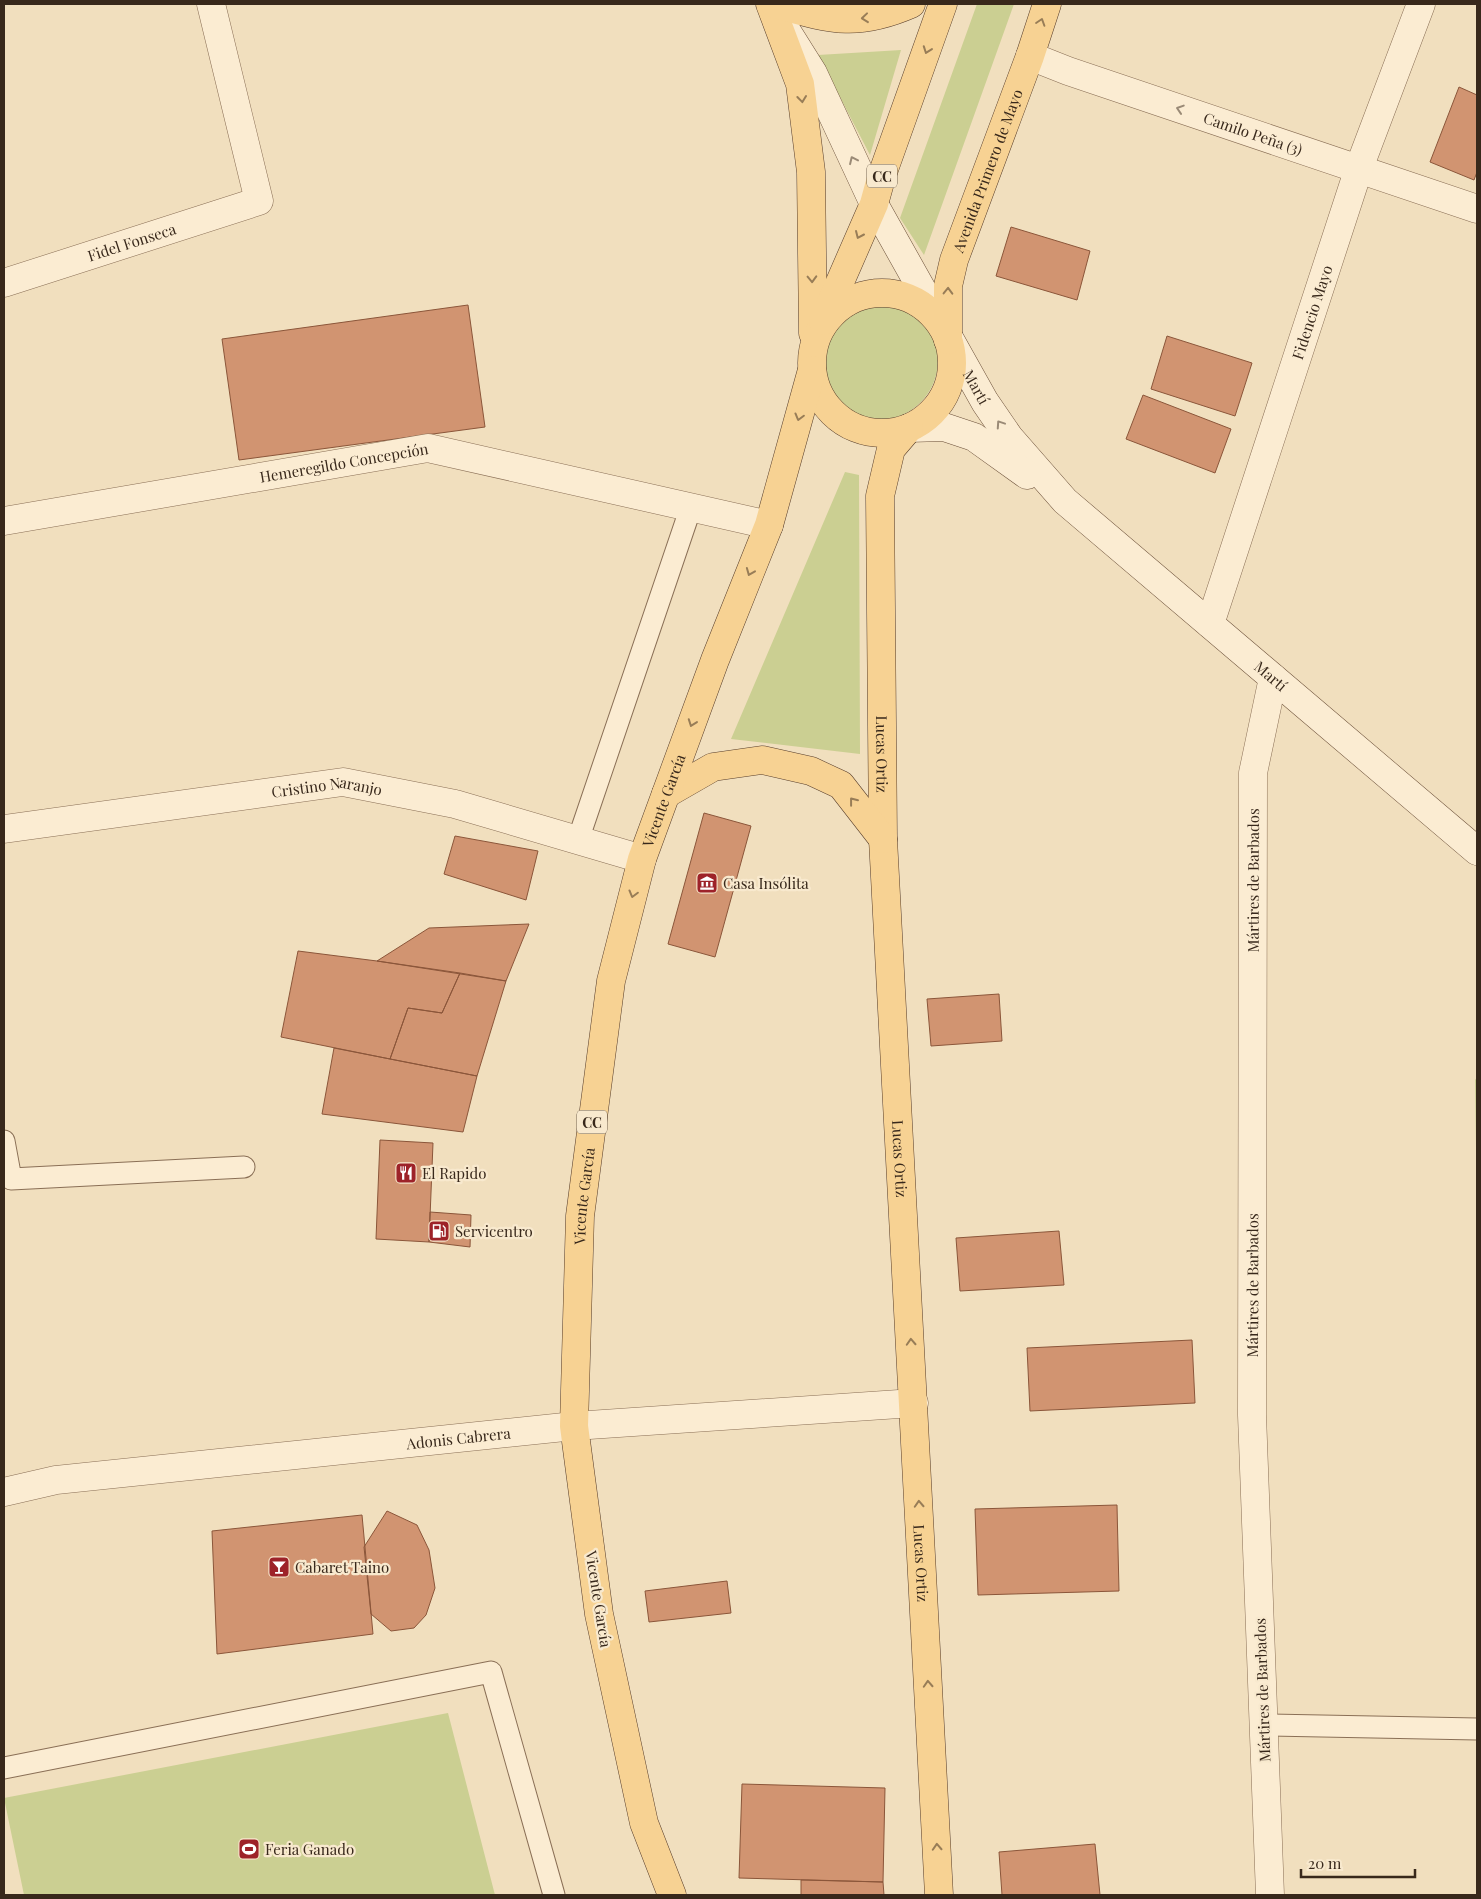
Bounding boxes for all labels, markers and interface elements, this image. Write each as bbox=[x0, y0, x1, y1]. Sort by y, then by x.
one-way arrow bbox=[860, 12, 868, 23]
one-way arrow bbox=[1035, 18, 1045, 27]
one-way arrow bbox=[923, 45, 933, 53]
street label: Avenida Primero de Mayo bbox=[947, 86, 1027, 256]
one-way arrow bbox=[796, 95, 807, 103]
one-way arrow bbox=[1176, 104, 1185, 114]
street label: Camilo Peña (3) bbox=[1201, 107, 1305, 159]
one-way arrow bbox=[850, 156, 860, 165]
road number: CC bbox=[867, 165, 897, 188]
street label: Fidel Fonseca bbox=[85, 218, 179, 266]
one-way arrow bbox=[855, 230, 866, 239]
street label: Fidencio Mayo bbox=[1287, 263, 1337, 362]
one-way arrow bbox=[807, 275, 817, 283]
one-way arrow bbox=[943, 287, 953, 294]
street label: Martí bbox=[959, 366, 995, 408]
one-way arrow bbox=[795, 413, 805, 421]
one-way arrow bbox=[997, 420, 1006, 430]
street label: Hemeregildo Concepción bbox=[258, 438, 430, 487]
one-way arrow bbox=[746, 567, 756, 576]
street label: Martí bbox=[1250, 656, 1292, 696]
street label: Lucas Ortiz bbox=[872, 715, 893, 793]
one-way arrow bbox=[688, 719, 698, 727]
street label: Vicente García bbox=[637, 751, 690, 851]
street label: Cristino Naranjo bbox=[270, 772, 384, 802]
one-way arrow bbox=[851, 798, 859, 807]
street label: Mártires de Barbados bbox=[1243, 808, 1263, 952]
museum icon: Casa Insólita bbox=[695, 871, 719, 895]
place label: Casa Insólita bbox=[723, 873, 809, 893]
one-way arrow bbox=[629, 889, 639, 897]
road number: CC bbox=[577, 1110, 607, 1134]
street label: Lucas Ortiz bbox=[888, 1119, 912, 1198]
street label: Vicente García bbox=[569, 1146, 599, 1246]
restaurant icon: El Rapido bbox=[394, 1161, 418, 1185]
place label: El Rapido bbox=[422, 1163, 486, 1183]
street label: Mártires de Barbados bbox=[1242, 1213, 1262, 1357]
fuel station icon: Servicentro bbox=[427, 1219, 451, 1243]
place label: Servicentro bbox=[455, 1221, 533, 1241]
one-way arrow bbox=[906, 1338, 917, 1346]
street label: Adonis Cabrera bbox=[404, 1423, 512, 1454]
one-way arrow bbox=[914, 1500, 925, 1508]
street label: Lucas Ortiz bbox=[909, 1524, 933, 1602]
street label: Vicente García bbox=[581, 1548, 617, 1649]
bar icon: Cabaret Taino bbox=[267, 1555, 291, 1579]
place label: Cabaret Taino bbox=[295, 1557, 389, 1577]
street label: Mártires de Barbados bbox=[1249, 1618, 1275, 1762]
one-way arrow bbox=[923, 1680, 934, 1688]
sports icon: Feria Ganado bbox=[237, 1837, 261, 1861]
place label: Feria Ganado bbox=[265, 1839, 354, 1859]
one-way arrow bbox=[931, 1842, 942, 1850]
scale bar bbox=[1301, 1846, 1415, 1878]
text: 20 m bbox=[1308, 1853, 1342, 1873]

